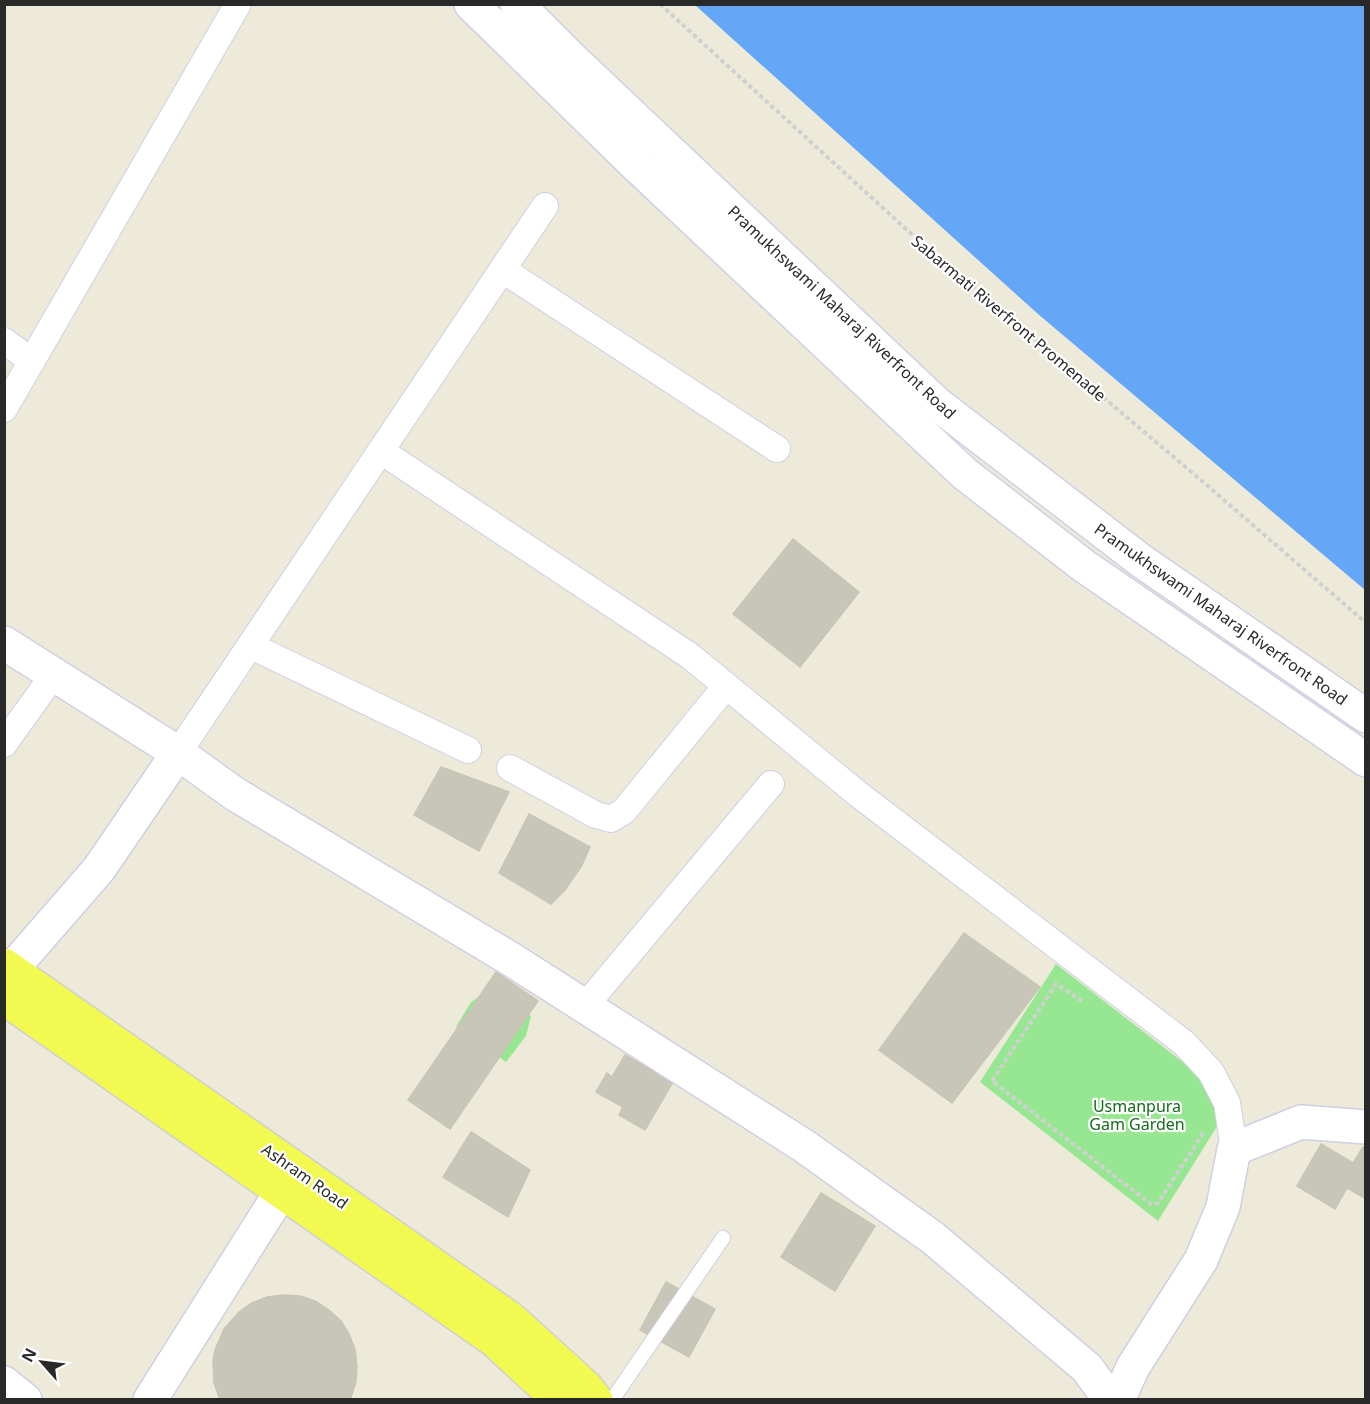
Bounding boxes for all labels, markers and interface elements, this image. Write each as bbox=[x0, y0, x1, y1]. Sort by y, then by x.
street label: Pramukhswami Maharaj Riverfront Road bbox=[723, 200, 961, 424]
street label: Sabarmati Riverfront Promenade bbox=[907, 230, 1111, 406]
street label: Pramukhswami Maharaj Riverfront Road bbox=[1090, 518, 1352, 710]
park label: Usmanpura Gam Garden bbox=[1089, 1095, 1185, 1135]
street label: Ashram Road bbox=[257, 1138, 353, 1214]
north arrow bbox=[12, 1332, 72, 1392]
text: N bbox=[16, 1344, 42, 1366]

